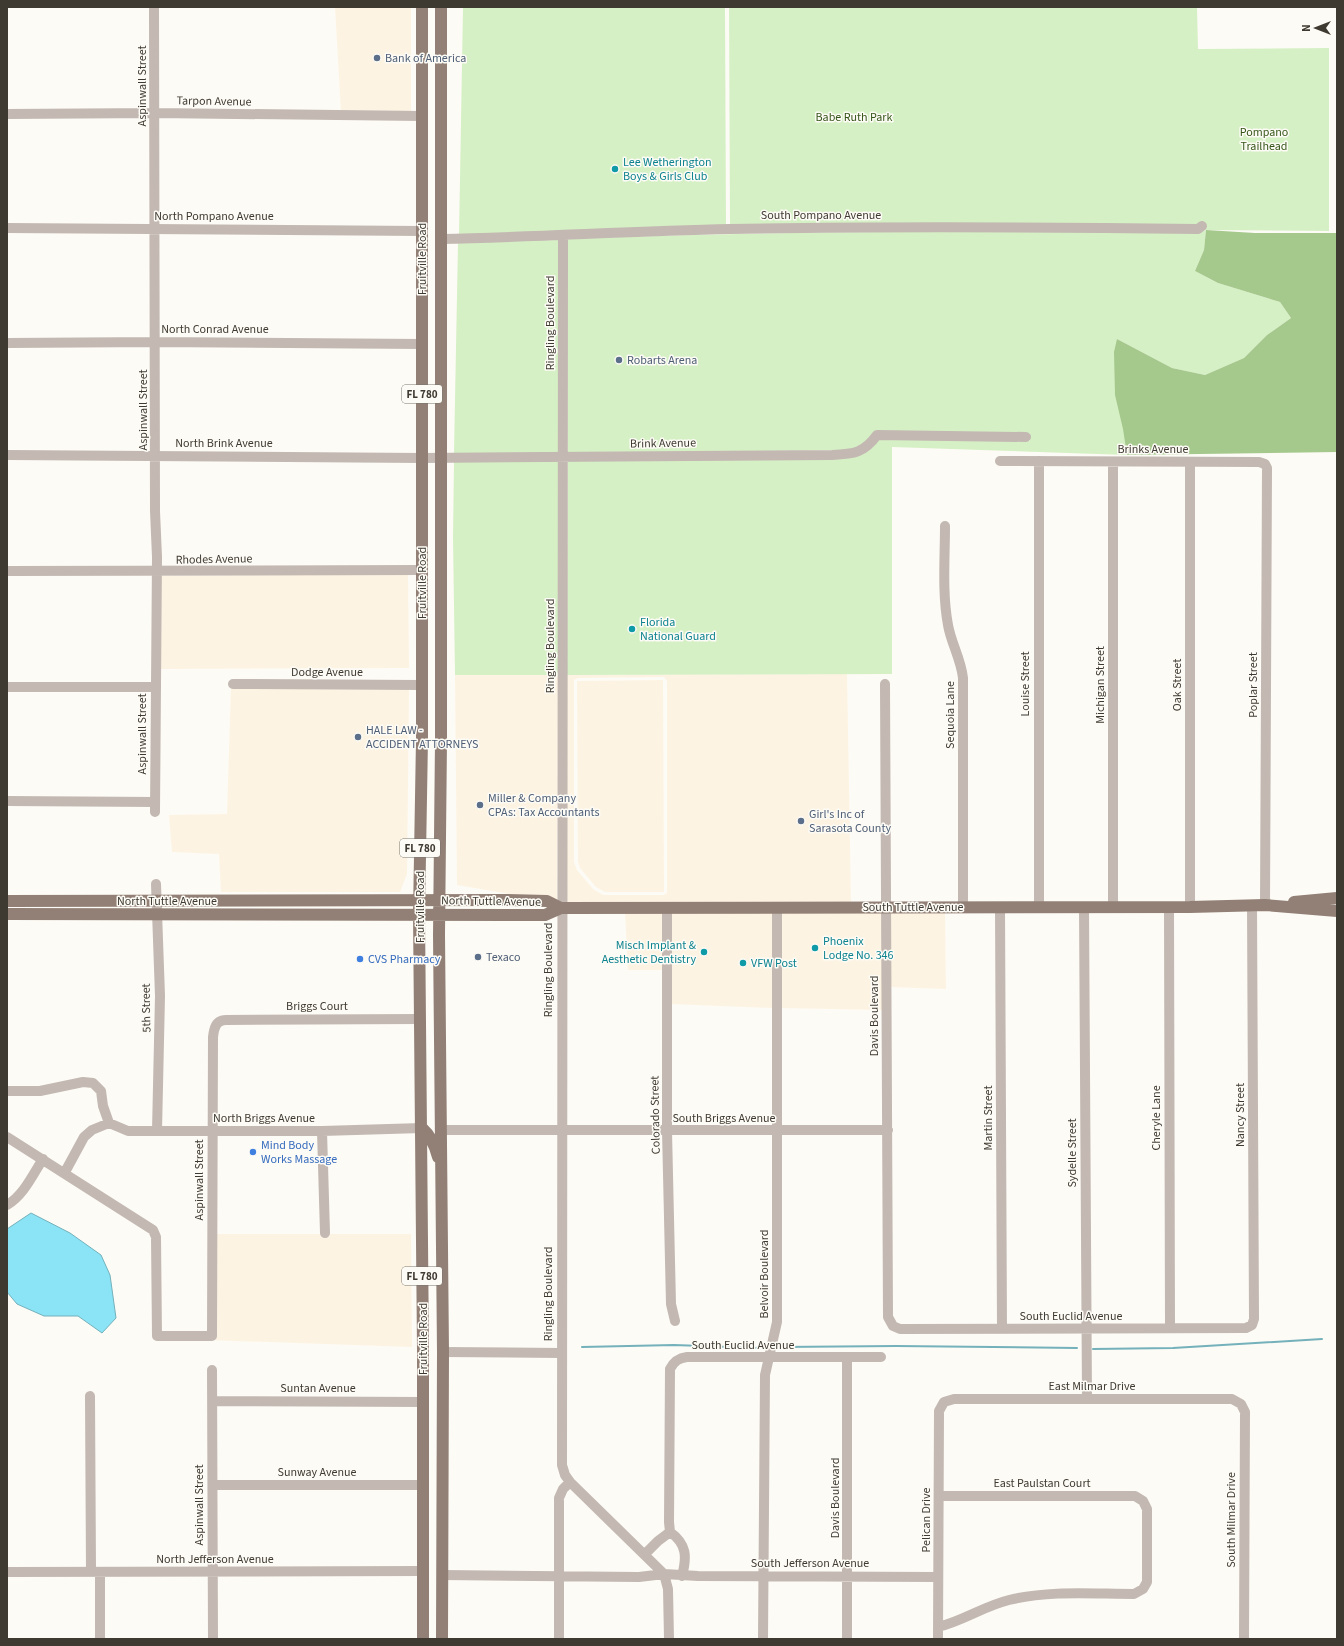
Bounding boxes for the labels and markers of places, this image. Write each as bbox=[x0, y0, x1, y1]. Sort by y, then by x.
place label: Bank of America bbox=[385, 50, 466, 67]
marker: Bank of America bbox=[372, 53, 382, 63]
place label: Lee Wetherington Boys & Girls Club bbox=[623, 154, 711, 185]
marker: Lee Wetherington Boys & Girls Club bbox=[610, 164, 620, 174]
place label: Robarts Arena bbox=[627, 352, 697, 369]
marker: Robarts Arena bbox=[614, 355, 624, 365]
place label: Florida National Guard bbox=[640, 614, 716, 645]
marker: Florida National Guard bbox=[627, 624, 637, 634]
place label: HALE LAW - ACCIDENT ATTORNEYS bbox=[366, 722, 478, 753]
marker: HALE LAW - ACCIDENT ATTORNEYS bbox=[353, 732, 363, 742]
place label: Miller & Company CPAs: Tax Accountants bbox=[488, 790, 600, 821]
marker: Miller & Company CPAs: Tax Accountants bbox=[475, 800, 485, 810]
place label: Girl's Inc of Sarasota County bbox=[809, 806, 891, 837]
marker: Girl's Inc of Sarasota County bbox=[796, 816, 806, 826]
place label: Phoenix Lodge No. 346 bbox=[823, 933, 894, 964]
place label: Misch Implant & Aesthetic Dentistry bbox=[602, 937, 697, 968]
marker: Phoenix Lodge No. 346 bbox=[810, 943, 820, 953]
marker: Misch Implant & Aesthetic Dentistry bbox=[699, 947, 709, 957]
place label: Texaco bbox=[486, 949, 521, 966]
place label: CVS Pharmacy bbox=[368, 951, 441, 968]
marker: Texaco bbox=[473, 952, 483, 962]
marker: CVS Pharmacy bbox=[355, 954, 365, 964]
place label: VFW Post bbox=[751, 955, 797, 972]
marker: VFW Post bbox=[738, 958, 748, 968]
place label: Mind Body Works Massage bbox=[261, 1137, 337, 1168]
marker: Mind Body Works Massage bbox=[248, 1147, 258, 1157]

